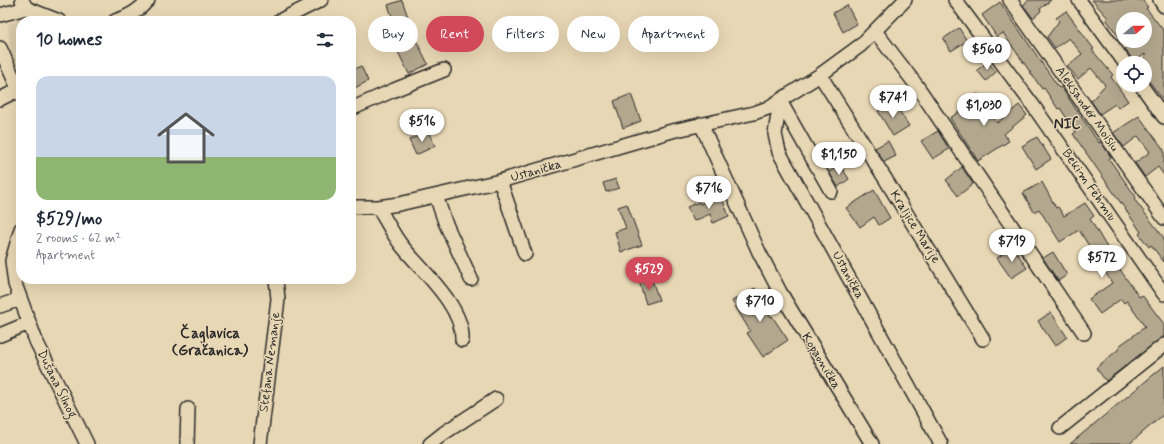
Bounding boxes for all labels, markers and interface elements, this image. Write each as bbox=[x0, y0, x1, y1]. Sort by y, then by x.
north arrow bbox=[1116, 12, 1152, 48]
map controls bbox=[1116, 12, 1152, 92]
chip: Buy bbox=[368, 16, 418, 52]
chip: Rent bbox=[426, 16, 484, 52]
chip: Filters bbox=[492, 16, 559, 52]
chip: New bbox=[567, 16, 620, 52]
chip: Apartment bbox=[628, 16, 719, 52]
text: 10 homes bbox=[36, 29, 102, 51]
icon: filters bbox=[314, 29, 336, 51]
pin: $560 bbox=[963, 37, 1011, 71]
text: $560 bbox=[972, 41, 1002, 58]
button: locate bbox=[1116, 56, 1152, 92]
street label: Aleksandër Moisiu bbox=[1051, 63, 1123, 155]
pin: $741 bbox=[869, 85, 917, 119]
text: $741 bbox=[879, 89, 907, 106]
pin: $1,030 bbox=[951, 93, 1017, 127]
text: $1,030 bbox=[966, 97, 1002, 114]
icon: home bbox=[150, 102, 222, 174]
pin: $516 bbox=[398, 109, 446, 143]
text: $516 bbox=[408, 113, 436, 130]
district label: NIC bbox=[1054, 115, 1081, 135]
pin: $1,150 bbox=[806, 142, 872, 176]
text: $1,150 bbox=[821, 146, 857, 163]
street label: Bekim Fehmiu bbox=[1058, 146, 1120, 225]
street label: Ustanička bbox=[509, 156, 564, 186]
pin: $716 bbox=[685, 176, 733, 210]
text: $716 bbox=[695, 180, 723, 197]
street label: Kraljice Marije bbox=[886, 187, 944, 267]
text: $529/mo bbox=[36, 208, 102, 230]
pin: $719 bbox=[988, 229, 1036, 263]
text: 2 rooms · 62 m² bbox=[36, 230, 121, 247]
text: $719 bbox=[998, 233, 1026, 250]
pin: $572 bbox=[1078, 245, 1126, 279]
text: Apartment bbox=[36, 247, 95, 264]
street label: Ustanička bbox=[828, 248, 868, 302]
text: $572 bbox=[1087, 249, 1117, 266]
pin: $529 bbox=[625, 257, 673, 291]
text: $529 bbox=[634, 261, 664, 278]
pin: $710 bbox=[736, 289, 784, 323]
text: $710 bbox=[746, 293, 774, 310]
street label: Stefana Nemanje bbox=[255, 311, 285, 413]
district label: Čaglavica (Gračanica) bbox=[172, 323, 249, 361]
street label: Kopaonička bbox=[797, 330, 845, 393]
street label: Dušana Silnog bbox=[31, 347, 81, 422]

